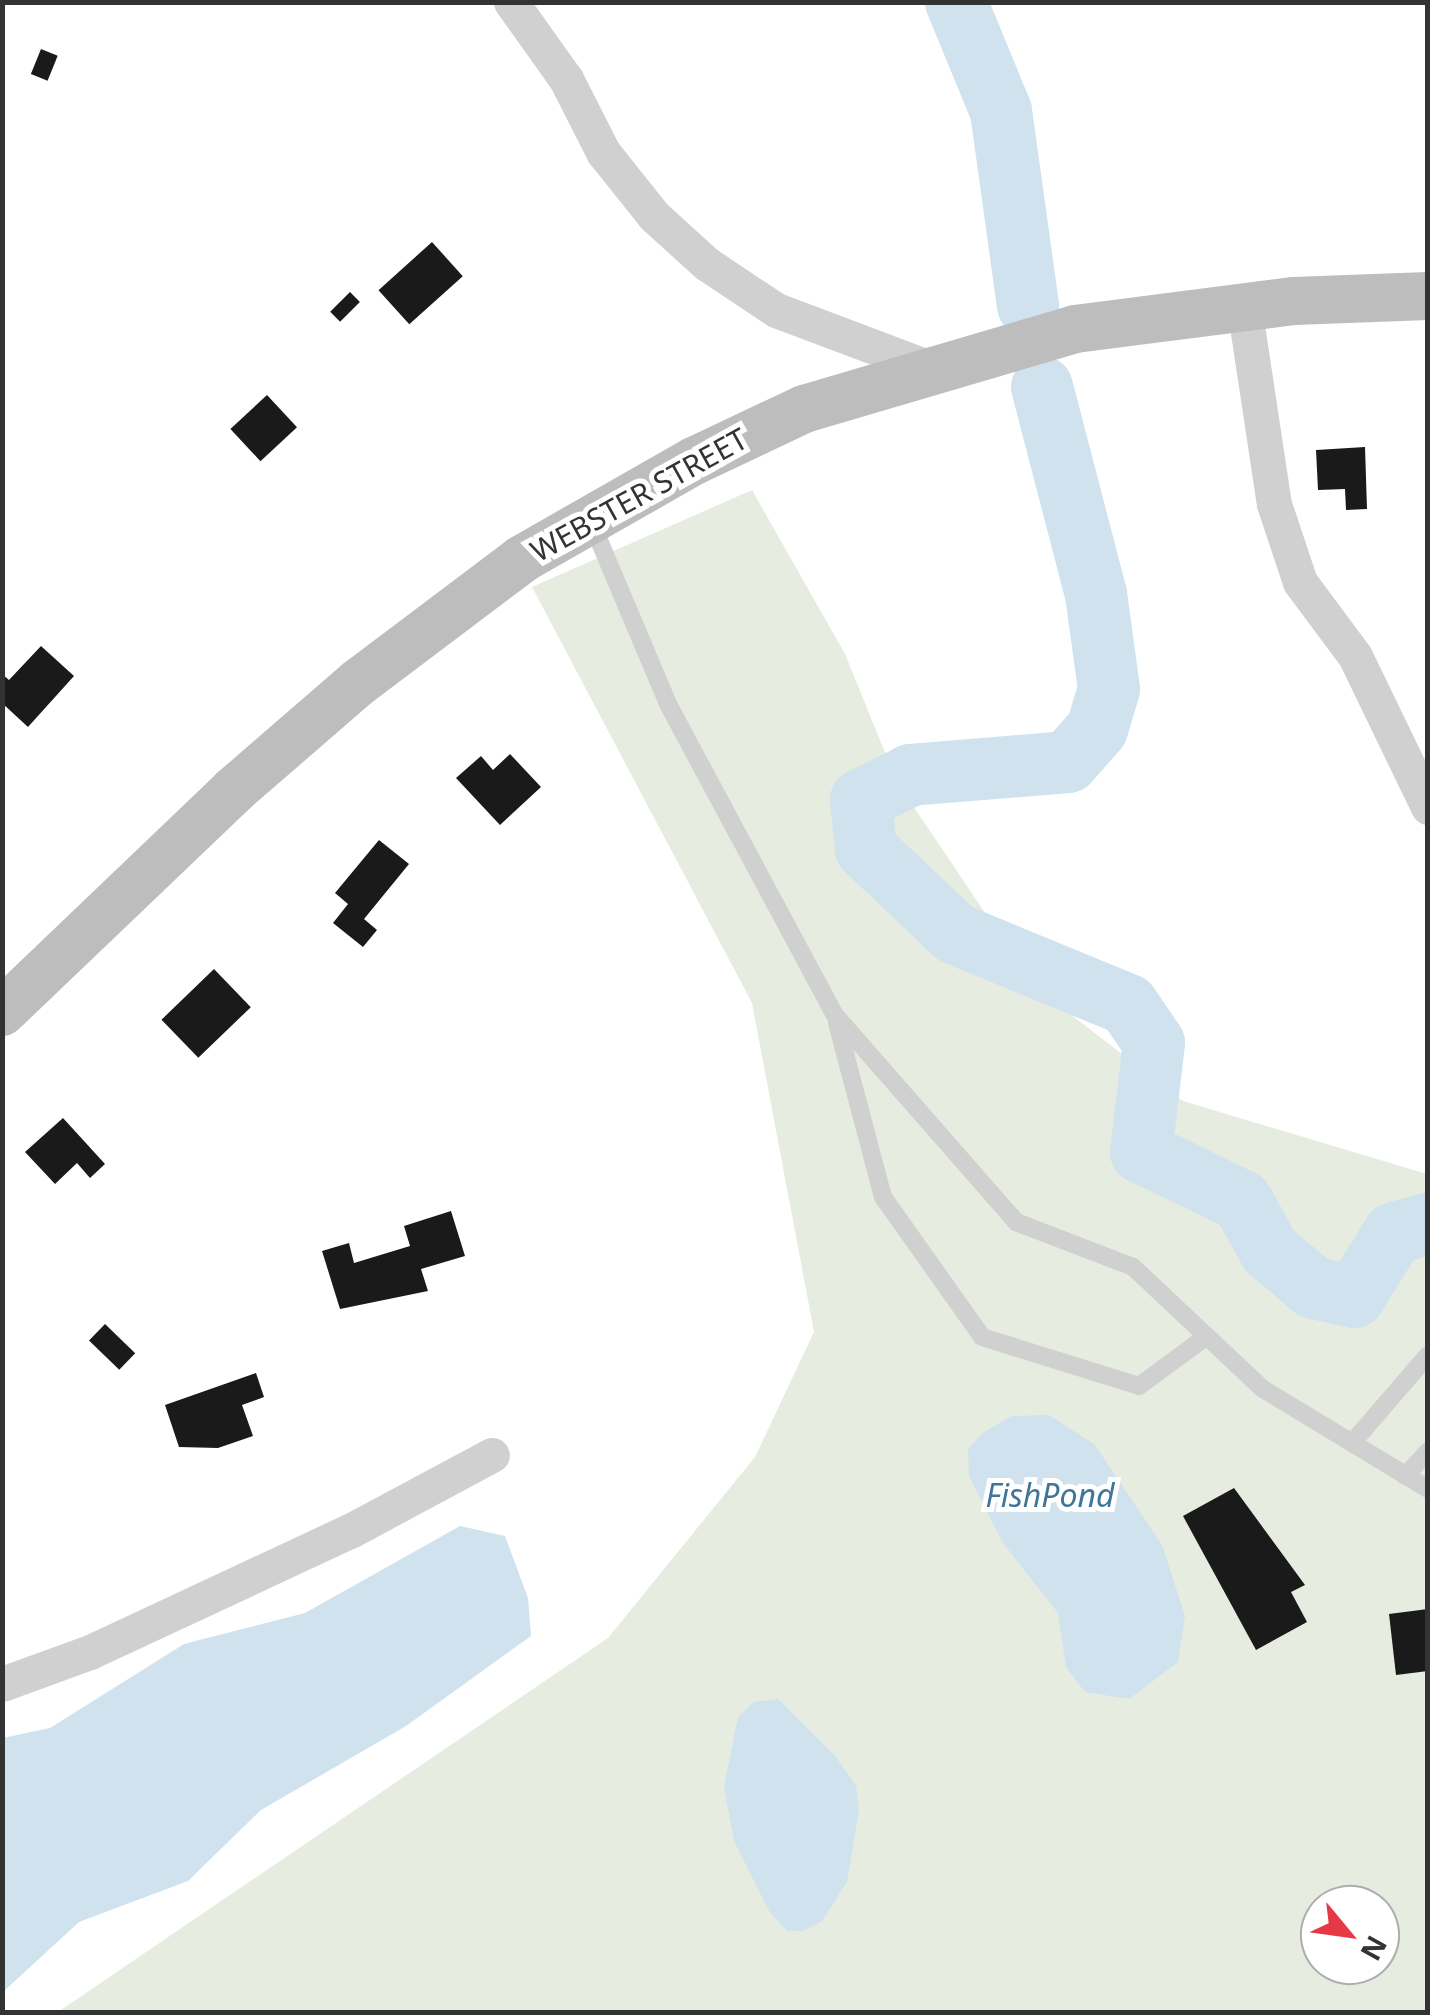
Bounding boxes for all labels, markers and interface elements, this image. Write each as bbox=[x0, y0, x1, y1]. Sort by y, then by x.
street label: WEBSTER STREET bbox=[524, 421, 754, 569]
water label: FishPond bbox=[985, 1476, 1115, 1514]
north arrow bbox=[1300, 1885, 1400, 1985]
text: N bbox=[1352, 1929, 1397, 1968]

